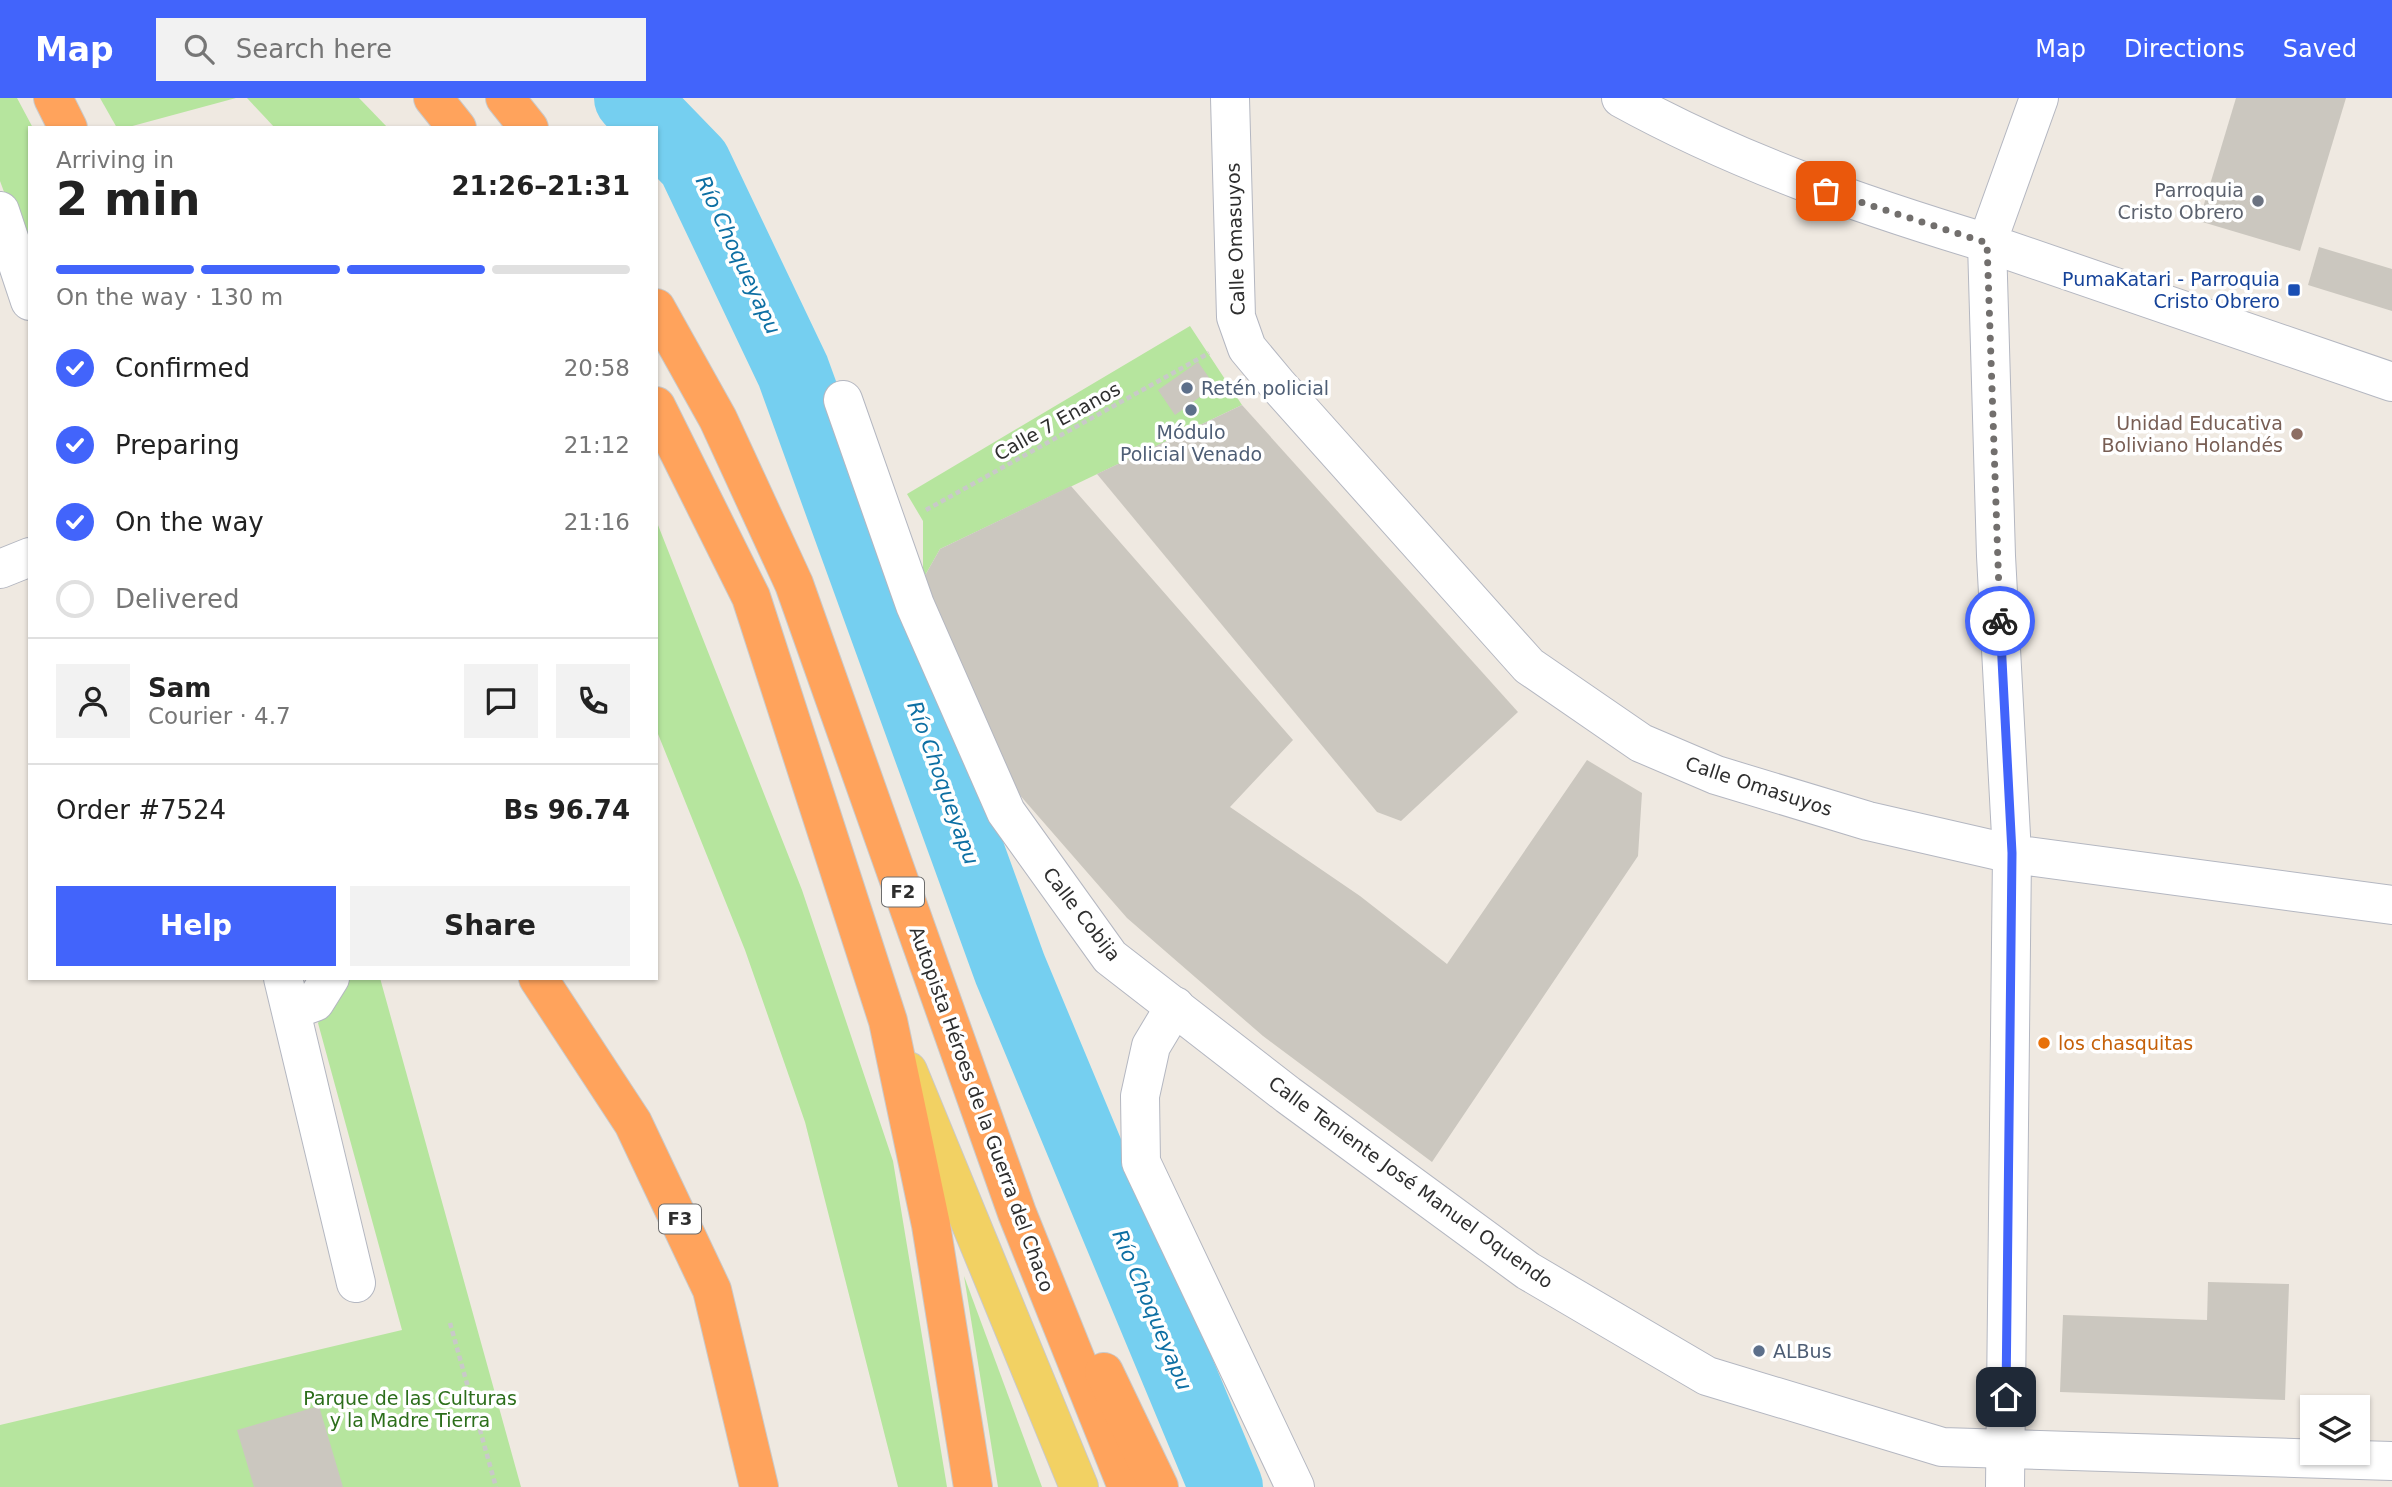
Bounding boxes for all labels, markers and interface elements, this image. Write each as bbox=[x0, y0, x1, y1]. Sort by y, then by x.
search box bbox=[156, 18, 646, 81]
text: Map bbox=[35, 30, 114, 69]
icon: search bbox=[180, 30, 218, 68]
text: Search here bbox=[236, 34, 392, 64]
text: Map bbox=[2035, 35, 2086, 63]
text: Directions bbox=[2124, 35, 2245, 63]
text: Saved bbox=[2283, 35, 2357, 63]
text: Arriving in bbox=[56, 147, 174, 173]
pin bbox=[1796, 161, 1856, 221]
street label: Calle Omasuyos bbox=[1221, 162, 1249, 316]
text: 21:26–21:31 bbox=[451, 171, 630, 201]
text: 2 min bbox=[56, 172, 200, 226]
water label: Río Choqueyapu bbox=[691, 172, 785, 338]
icon: bag bbox=[1807, 172, 1845, 210]
place label: Parroquia Cristo Obrero bbox=[2118, 179, 2244, 223]
marker: Parroquia Cristo Obrero bbox=[2250, 193, 2266, 209]
place label: PumaKatari - Parroquia Cristo Obrero bbox=[2062, 268, 2280, 312]
marker: PumaKatari - Parroquia Cristo Obrero bbox=[2286, 282, 2302, 298]
text: On the way · 130 m bbox=[56, 284, 283, 310]
icon: check bbox=[56, 349, 94, 387]
text: Confirmed bbox=[115, 353, 250, 383]
text: 20:58 bbox=[564, 355, 630, 381]
street label: Calle 7 Enanos bbox=[990, 377, 1124, 465]
place label: Retén policial bbox=[1201, 377, 1329, 399]
marker: Retén policial bbox=[1179, 380, 1195, 396]
marker: Módulo Policial Venado bbox=[1183, 402, 1199, 418]
place label: Unidad Educativa Boliviano Holandés bbox=[2101, 412, 2283, 456]
place label: Módulo Policial Venado bbox=[1120, 421, 1262, 465]
icon: check bbox=[56, 426, 94, 464]
marker: Unidad Educativa Boliviano Holandés bbox=[2289, 426, 2305, 442]
text: Preparing bbox=[115, 430, 240, 460]
text: 21:12 bbox=[564, 432, 630, 458]
icon: check bbox=[56, 503, 94, 541]
text: On the way bbox=[115, 507, 264, 537]
text: 21:16 bbox=[564, 509, 630, 535]
text: Delivered bbox=[115, 584, 239, 614]
courier bbox=[1965, 586, 2035, 656]
icon: bike bbox=[1981, 602, 2019, 640]
button: person bbox=[56, 664, 130, 738]
button: chat bbox=[464, 664, 538, 738]
button: phone bbox=[556, 664, 630, 738]
text: Sam bbox=[148, 673, 211, 703]
water label: Río Choqueyapu bbox=[902, 698, 984, 868]
text: Courier · 4.7 bbox=[148, 703, 291, 729]
street label: Calle Omasuyos bbox=[1683, 752, 1835, 820]
text: Order #7524 bbox=[56, 795, 226, 825]
text: Bs 96.74 bbox=[503, 795, 630, 825]
street label: Calle Cobija bbox=[1039, 863, 1125, 965]
road number: F2 bbox=[882, 878, 924, 906]
button: Help bbox=[56, 886, 336, 966]
button: Share bbox=[350, 886, 630, 966]
street label: Autopista Héroes de la Guerra del Chaco bbox=[905, 923, 1059, 1295]
place label: los chasquitas bbox=[2058, 1032, 2193, 1054]
marker: los chasquitas bbox=[2036, 1035, 2052, 1051]
street label: Calle Teniente José Manuel Oquendo bbox=[1265, 1071, 1557, 1293]
road number: F3 bbox=[659, 1204, 701, 1234]
water label: Río Choqueyapu bbox=[1107, 1226, 1197, 1394]
place label: ALBus bbox=[1773, 1340, 1832, 1362]
marker: ALBus bbox=[1751, 1343, 1767, 1359]
pin bbox=[1976, 1367, 2036, 1427]
icon: home bbox=[1987, 1378, 2025, 1416]
park label: Parque de las Culturas y la Madre Tierra bbox=[303, 1387, 517, 1431]
map controls bbox=[2300, 1395, 2370, 1465]
button: layers bbox=[2300, 1395, 2370, 1465]

